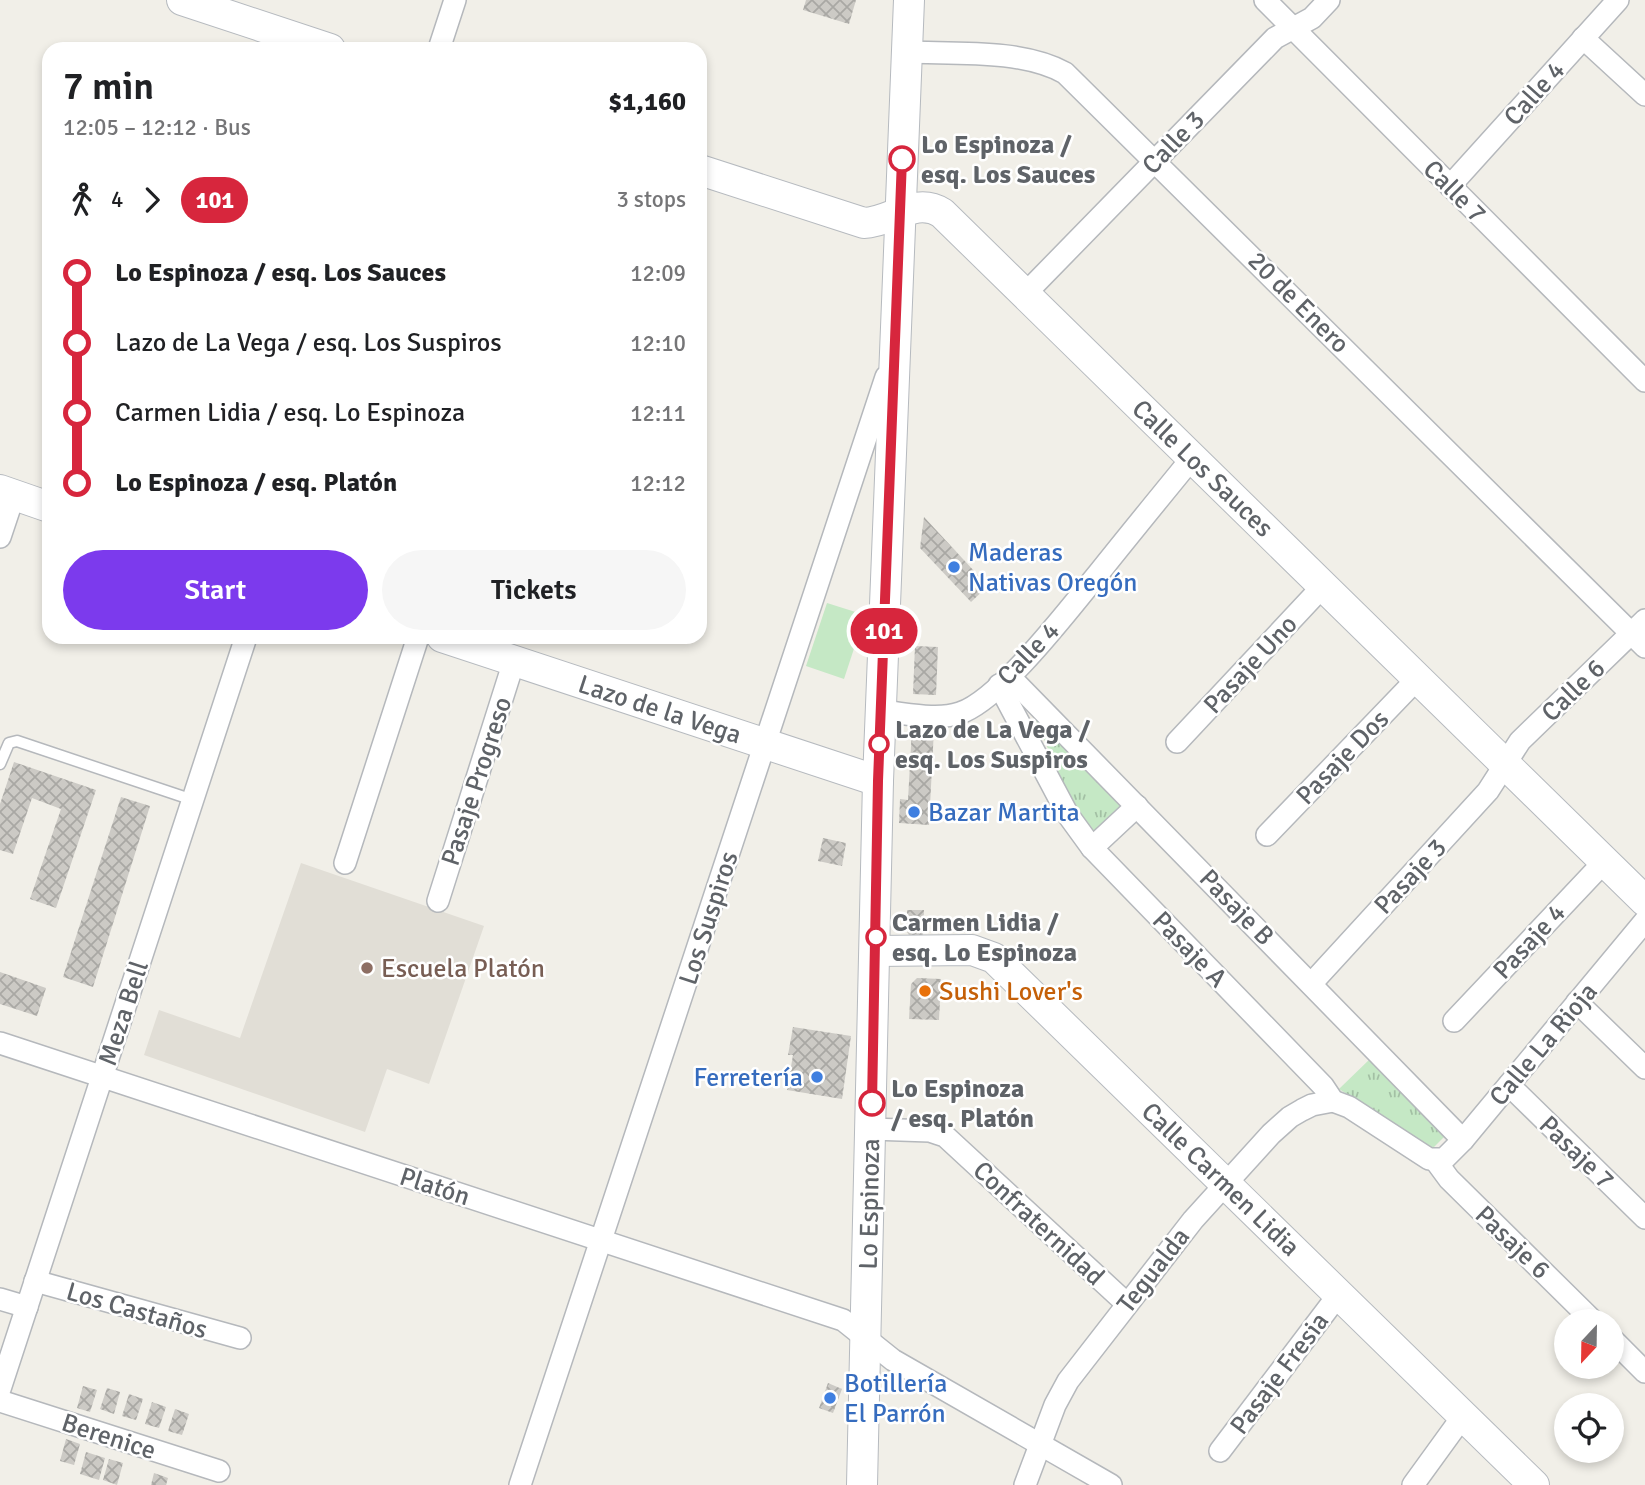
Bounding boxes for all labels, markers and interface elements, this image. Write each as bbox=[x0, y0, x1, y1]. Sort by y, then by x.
street label: Calle 4 bbox=[1497, 55, 1572, 133]
text: 7 min bbox=[63, 63, 154, 110]
text: $1,160 bbox=[608, 86, 686, 118]
street label: Calle 3 bbox=[1136, 104, 1212, 181]
text: 12:05 – 12:12 · Bus bbox=[63, 113, 251, 142]
place label: Lo Espinoza / esq. Los Sauces bbox=[921, 129, 1095, 191]
marker: Lo Espinoza / esq. Los Sauces bbox=[889, 146, 915, 172]
street label: Calle 7 bbox=[1416, 153, 1493, 230]
icon: walk bbox=[63, 181, 101, 219]
icon: forward bbox=[133, 181, 171, 219]
text: 4 bbox=[111, 185, 123, 214]
text: 101 bbox=[195, 185, 234, 215]
text: 3 stops bbox=[616, 185, 686, 214]
street label: 20 de Enero bbox=[1241, 245, 1356, 360]
text: Lo Espinoza / esq. Los Sauces bbox=[115, 257, 446, 289]
text: 12:09 bbox=[630, 259, 686, 288]
text: Lazo de La Vega / esq. Los Suspiros bbox=[115, 327, 502, 359]
text: 12:10 bbox=[630, 329, 686, 358]
street label: Calle Los Sauces bbox=[1125, 393, 1280, 544]
text: Carmen Lidia / esq. Lo Espinoza bbox=[115, 397, 465, 429]
text: 12:11 bbox=[630, 399, 686, 428]
text: Lo Espinoza / esq. Platón bbox=[115, 467, 397, 499]
text: 12:12 bbox=[630, 469, 686, 498]
place label: Maderas Nativas Oregón bbox=[968, 537, 1137, 599]
button: Start bbox=[63, 550, 368, 630]
button: Tickets bbox=[382, 550, 686, 630]
marker: Maderas Nativas Oregón bbox=[946, 559, 962, 575]
line badge: 101 bbox=[844, 608, 924, 654]
street label: Pasaje Uno bbox=[1197, 609, 1304, 721]
street label: Calle 4 bbox=[991, 615, 1067, 692]
text: 101 bbox=[865, 616, 903, 646]
street label: Calle 6 bbox=[1535, 653, 1612, 729]
street label: Lazo de la Vega bbox=[574, 669, 745, 751]
street label: Pasaje Progreso bbox=[435, 693, 519, 870]
street label: Pasaje Dos bbox=[1290, 704, 1396, 812]
place label: Lazo de La Vega / esq. Los Suspiros bbox=[895, 714, 1090, 776]
marker: Lazo de La Vega / esq. Los Suspiros bbox=[869, 734, 889, 754]
place label: Bazar Martita bbox=[928, 797, 1080, 829]
marker: Bazar Martita bbox=[906, 804, 922, 820]
street label: Pasaje 3 bbox=[1368, 832, 1454, 921]
street label: Los Suspiros bbox=[672, 848, 746, 989]
street label: Pasaje B bbox=[1192, 863, 1280, 953]
street label: Pasaje 4 bbox=[1487, 897, 1573, 986]
street label: Pasaje A bbox=[1145, 905, 1233, 995]
place label: Carmen Lidia / esq. Lo Espinoza bbox=[892, 907, 1077, 969]
marker: Carmen Lidia / esq. Lo Espinoza bbox=[866, 927, 886, 947]
place label: Escuela Platón bbox=[381, 953, 545, 985]
street label: Meza Bell bbox=[92, 957, 156, 1070]
marker: Escuela Platón bbox=[359, 960, 375, 976]
place label: Sushi Lover's bbox=[939, 976, 1083, 1008]
street label: Calle La Rioja bbox=[1483, 977, 1605, 1113]
marker: Sushi Lover's bbox=[917, 983, 933, 999]
place label: Ferretería bbox=[693, 1062, 803, 1094]
marker: Ferretería bbox=[809, 1069, 825, 1085]
place label: Lo Espinoza / esq. Platón bbox=[891, 1073, 1034, 1135]
marker: Lo Espinoza / esq. Platón bbox=[859, 1090, 885, 1116]
street label: Calle Carmen Lidia bbox=[1134, 1096, 1306, 1264]
street label: Pasaje 7 bbox=[1532, 1109, 1621, 1196]
street label: Lo Espinoza bbox=[853, 1138, 887, 1270]
street label: Confraternidad bbox=[966, 1155, 1111, 1293]
street label: Platón bbox=[396, 1161, 474, 1213]
street label: Pasaje 6 bbox=[1468, 1199, 1557, 1286]
street label: Tegualda bbox=[1111, 1222, 1197, 1320]
street label: Los Castaños bbox=[63, 1276, 211, 1346]
street label: Pasaje Fresia bbox=[1223, 1306, 1336, 1441]
north arrow bbox=[1554, 1309, 1624, 1379]
map controls bbox=[1554, 1309, 1624, 1463]
place label: Botillería El Parrón bbox=[844, 1368, 947, 1430]
marker: Botillería El Parrón bbox=[822, 1390, 838, 1406]
button: locate bbox=[1554, 1393, 1624, 1463]
street label: Berenice bbox=[58, 1407, 160, 1467]

